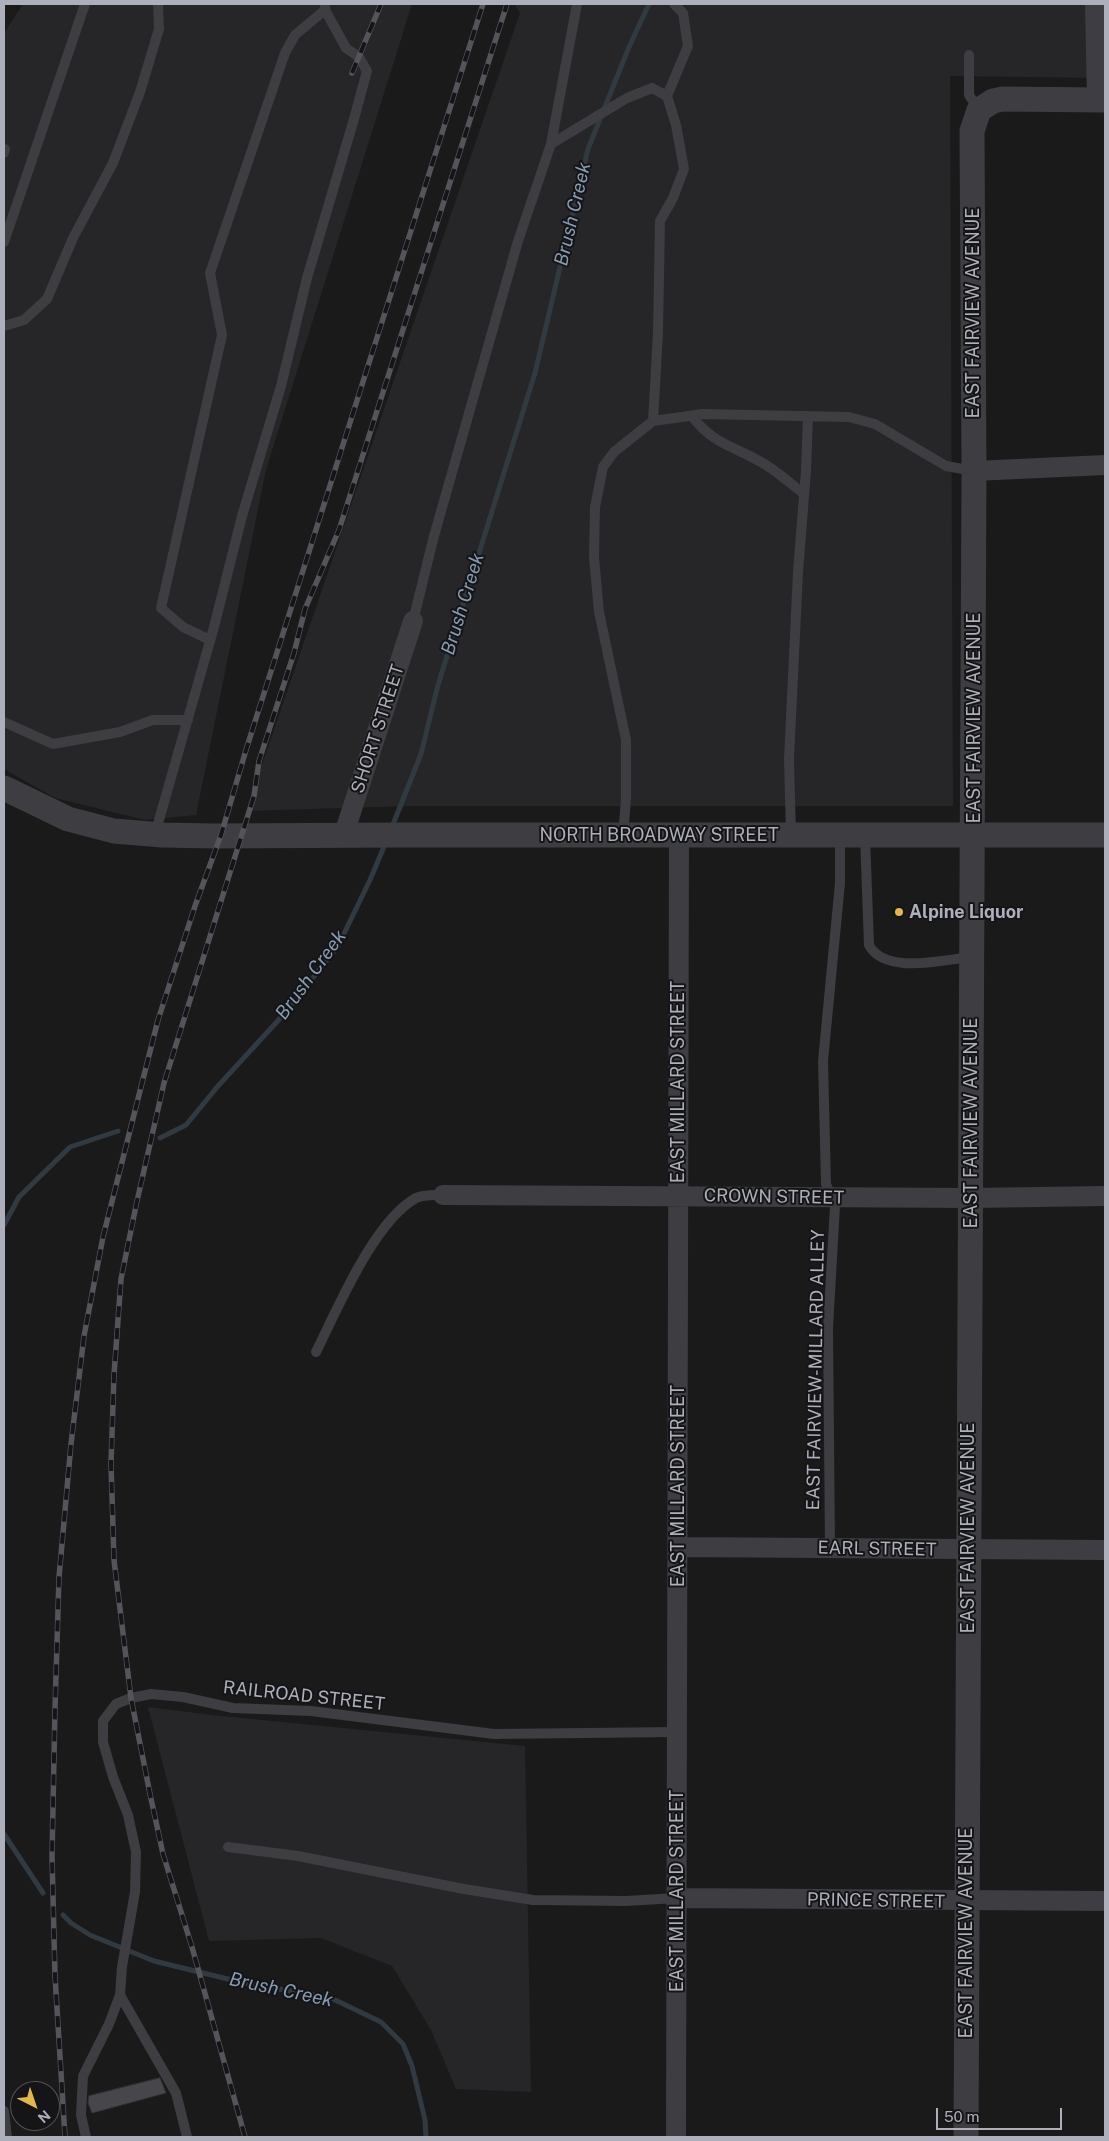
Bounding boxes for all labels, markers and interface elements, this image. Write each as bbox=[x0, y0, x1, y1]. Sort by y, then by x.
water label: Brush Creek bbox=[550, 160, 596, 268]
street label: EAST FAIRVIEW AVENUE bbox=[962, 208, 984, 418]
water label: Brush Creek bbox=[437, 550, 489, 658]
street label: EAST FAIRVIEW AVENUE bbox=[963, 613, 985, 823]
street label: SHORT STREET bbox=[347, 662, 409, 796]
street label: NORTH BROADWAY STREET bbox=[539, 824, 779, 846]
place label: Alpine Liquor bbox=[909, 901, 1023, 923]
marker: Alpine Liquor bbox=[893, 906, 905, 918]
water label: Brush Creek bbox=[271, 926, 351, 1024]
street label: EAST MILLARD STREET bbox=[667, 981, 689, 1183]
street label: EAST FAIRVIEW AVENUE bbox=[960, 1018, 982, 1228]
street label: CROWN STREET bbox=[704, 1185, 844, 1209]
street label: EAST FAIRVIEW-MILLARD ALLEY bbox=[803, 1229, 829, 1511]
street label: EAST MILLARD STREET bbox=[667, 1385, 689, 1587]
street label: EAST FAIRVIEW AVENUE bbox=[957, 1423, 979, 1633]
street label: EARL STREET bbox=[817, 1537, 937, 1561]
street label: RAILROAD STREET bbox=[222, 1677, 386, 1715]
street label: EAST MILLARD STREET bbox=[666, 1790, 688, 1992]
street label: EAST FAIRVIEW AVENUE bbox=[955, 1828, 977, 2038]
street label: PRINCE STREET bbox=[807, 1889, 945, 1913]
water label: Brush Creek bbox=[227, 1968, 335, 2012]
north arrow bbox=[10, 2081, 60, 2131]
scale bar bbox=[939, 2098, 1065, 2130]
text: N bbox=[35, 2107, 54, 2126]
text: 50 m bbox=[944, 2108, 979, 2125]

